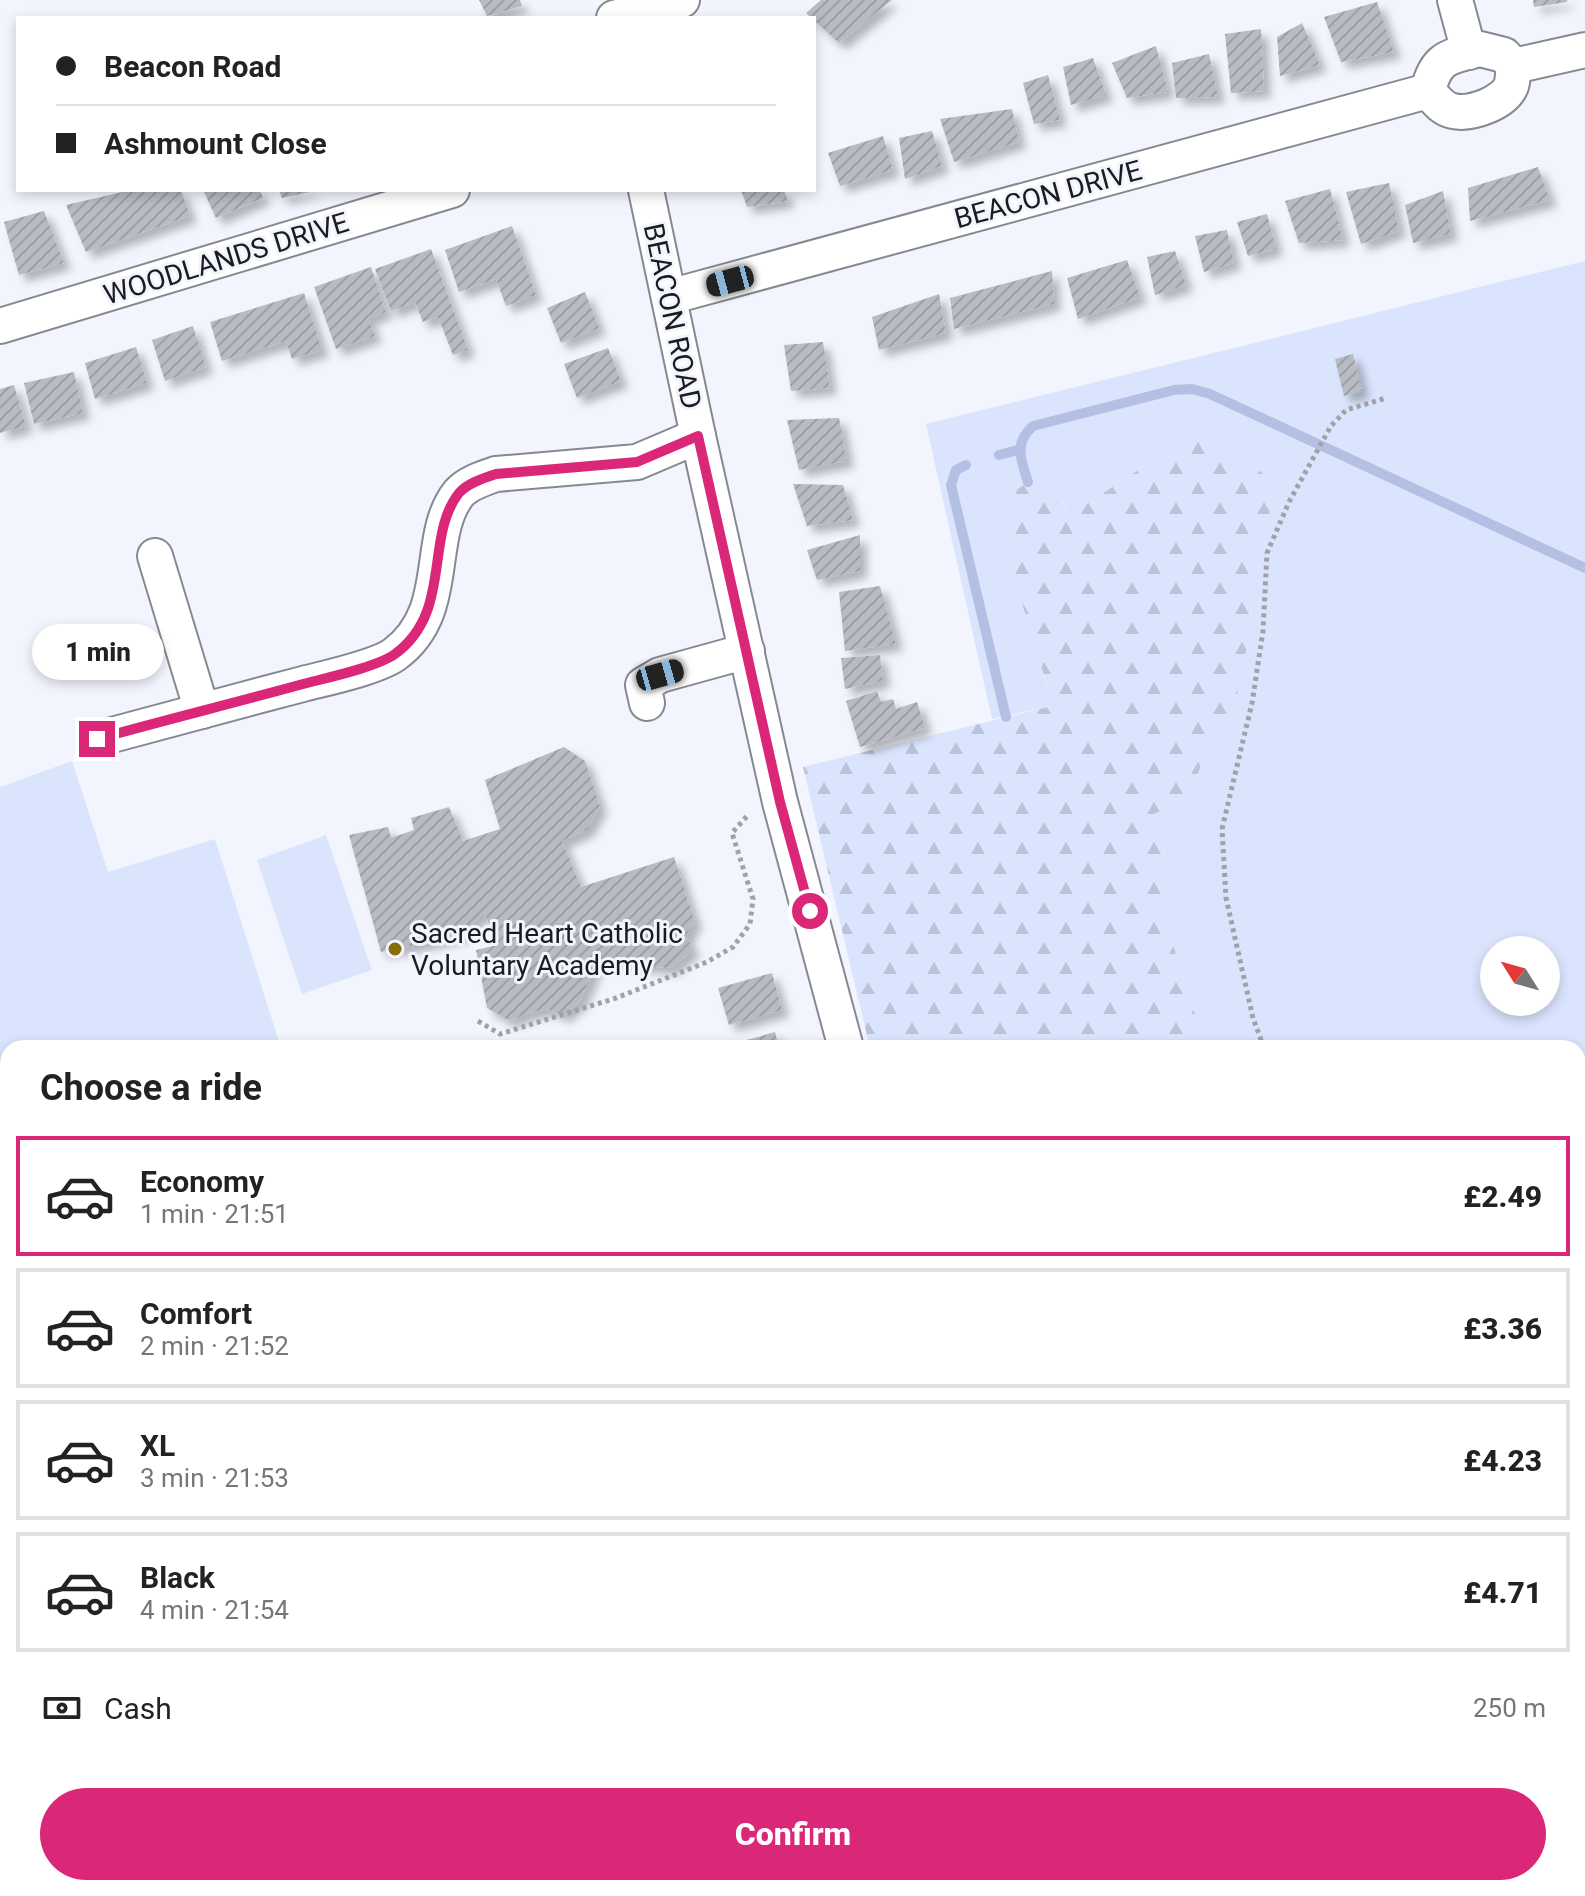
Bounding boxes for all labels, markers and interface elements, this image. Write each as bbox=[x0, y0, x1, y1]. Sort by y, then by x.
text: Beacon Road bbox=[104, 49, 281, 84]
text: Ashmount Close bbox=[104, 126, 327, 161]
street label: BEACON DRIVE bbox=[951, 154, 1146, 235]
street label: WOODLANDS DRIVE bbox=[100, 206, 353, 311]
street label: BEACON ROAD bbox=[637, 220, 708, 412]
car bbox=[704, 263, 756, 299]
callout: 1 min bbox=[31, 623, 163, 679]
text: 1 min bbox=[65, 637, 131, 667]
car bbox=[634, 657, 686, 693]
route end bbox=[79, 721, 115, 757]
route start bbox=[792, 893, 828, 929]
place label: Sacred Heart Catholic Voluntary Academy bbox=[411, 917, 683, 982]
north arrow bbox=[1480, 936, 1560, 1016]
map controls bbox=[1480, 936, 1560, 1016]
marker: Sacred Heart Catholic Voluntary Academy bbox=[386, 940, 404, 958]
text: Choose a ride bbox=[40, 1067, 262, 1109]
icon: car bbox=[44, 1160, 116, 1232]
text: Economy bbox=[140, 1164, 264, 1199]
text: £2.49 bbox=[1463, 1179, 1542, 1214]
text: 1 min · 21:51 bbox=[140, 1199, 289, 1229]
icon: car bbox=[44, 1292, 116, 1364]
text: Comfort bbox=[140, 1296, 252, 1331]
text: £3.36 bbox=[1463, 1311, 1542, 1346]
text: 2 min · 21:52 bbox=[140, 1331, 289, 1361]
icon: car bbox=[44, 1424, 116, 1496]
text: XL bbox=[140, 1428, 175, 1463]
text: £4.23 bbox=[1463, 1443, 1542, 1478]
text: 3 min · 21:53 bbox=[140, 1463, 289, 1493]
icon: car bbox=[44, 1556, 116, 1628]
text: Black bbox=[140, 1560, 215, 1595]
text: £4.71 bbox=[1463, 1575, 1542, 1610]
text: 4 min · 21:54 bbox=[140, 1595, 289, 1625]
icon: cash bbox=[40, 1686, 84, 1730]
text: Cash bbox=[104, 1691, 172, 1726]
text: 250 m bbox=[1473, 1693, 1546, 1723]
button: Confirm bbox=[40, 1788, 1546, 1880]

